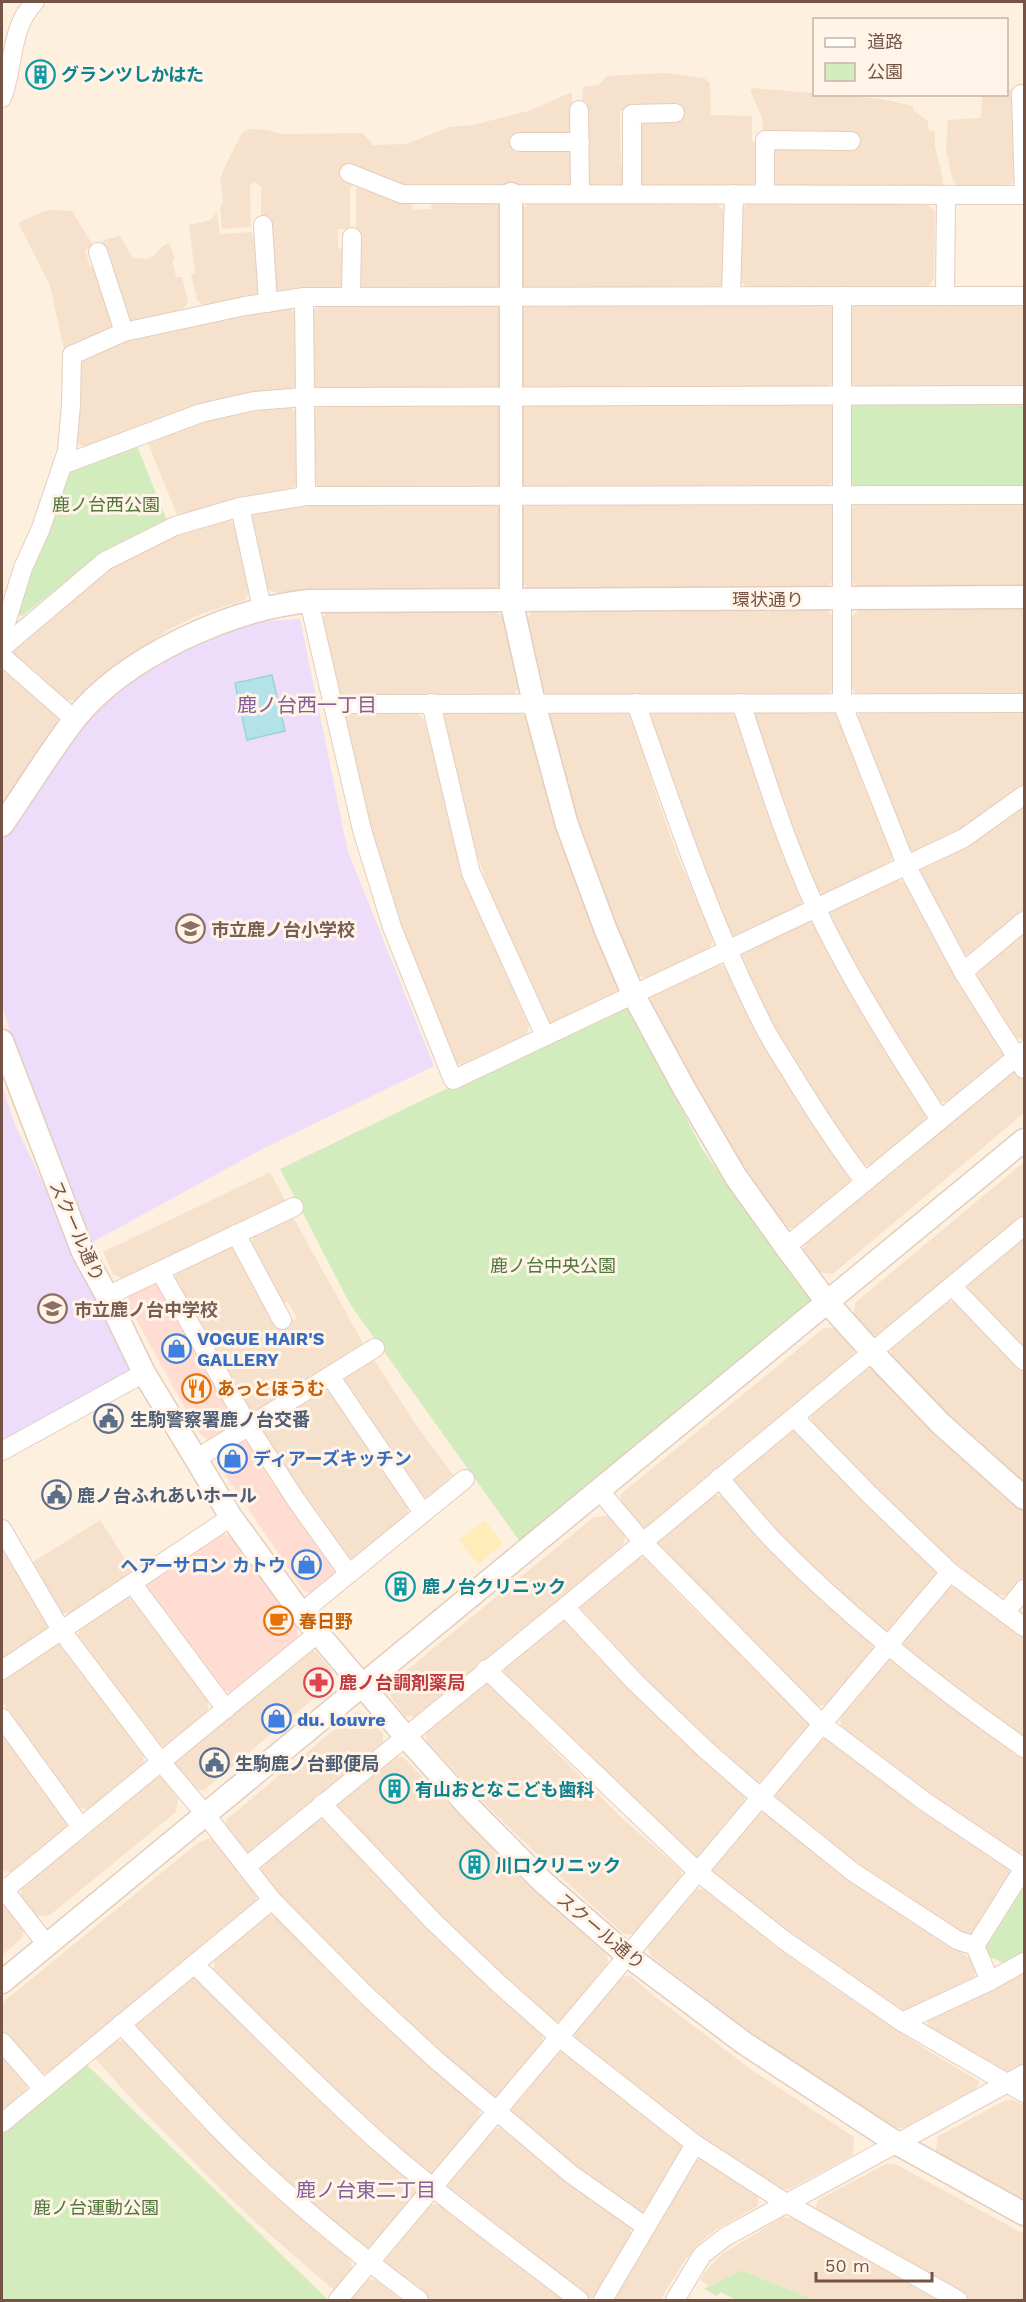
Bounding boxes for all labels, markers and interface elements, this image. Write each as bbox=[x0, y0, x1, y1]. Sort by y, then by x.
legend bbox=[813, 18, 1008, 96]
text: 道路 bbox=[867, 31, 903, 52]
building icon: グランツしかはた bbox=[24, 58, 56, 90]
text: 公園 bbox=[867, 61, 903, 82]
place label: グランツしかはた bbox=[61, 64, 204, 85]
park label: 鹿ノ台西公園 bbox=[52, 494, 160, 515]
street label: 環状通り bbox=[732, 589, 804, 610]
district label: 鹿ノ台西一丁目 bbox=[237, 693, 377, 717]
school or university icon: 市立鹿ノ台小学校 bbox=[174, 913, 206, 945]
place label: 市立鹿ノ台小学校 bbox=[211, 919, 355, 940]
street label: スクール通り bbox=[45, 1177, 109, 1285]
park label: 鹿ノ台中央公園 bbox=[490, 1255, 616, 1276]
school or university icon: 市立鹿ノ台中学校 bbox=[37, 1293, 69, 1325]
place label: 市立鹿ノ台中学校 bbox=[74, 1299, 218, 1320]
place label: VOGUE HAIR'S GALLERY bbox=[197, 1328, 325, 1370]
shop icon: VOGUE HAIR'S GALLERY bbox=[160, 1332, 192, 1364]
restaurant icon: あっとほうむ bbox=[180, 1372, 212, 1404]
place label: あっとほうむ bbox=[217, 1378, 325, 1399]
public building icon: 生駒警察署鹿ノ台交番 bbox=[93, 1403, 125, 1435]
place label: 生駒警察署鹿ノ台交番 bbox=[130, 1409, 310, 1430]
shop icon: ディアーズキッチン bbox=[216, 1442, 248, 1474]
place label: ディアーズキッチン bbox=[253, 1448, 412, 1469]
public building icon: 鹿ノ台ふれあいホール bbox=[40, 1479, 72, 1511]
place label: 鹿ノ台ふれあいホール bbox=[77, 1485, 257, 1506]
shop icon: ヘアーサロン カトウ bbox=[291, 1549, 323, 1581]
place label: ヘアーサロン カトウ bbox=[120, 1555, 286, 1576]
building icon: 鹿ノ台クリニック bbox=[385, 1570, 417, 1602]
place label: 鹿ノ台クリニック bbox=[422, 1576, 566, 1597]
cafe icon: 春日野 bbox=[262, 1605, 294, 1637]
place label: 春日野 bbox=[299, 1611, 353, 1632]
pharmacy icon: 鹿ノ台調剤薬局 bbox=[302, 1666, 334, 1698]
place label: 鹿ノ台調剤薬局 bbox=[339, 1672, 465, 1693]
shop icon: du. louvre bbox=[260, 1703, 292, 1735]
place label: du. louvre bbox=[297, 1709, 386, 1730]
public building icon: 生駒鹿ノ台郵便局 bbox=[198, 1747, 230, 1779]
place label: 生駒鹿ノ台郵便局 bbox=[235, 1753, 379, 1774]
building icon: 有山おとなこども歯科 bbox=[378, 1773, 410, 1805]
place label: 有山おとなこども歯科 bbox=[415, 1779, 594, 1800]
building icon: 川口クリニック bbox=[458, 1849, 490, 1881]
place label: 川口クリニック bbox=[495, 1855, 621, 1876]
street label: スクール通り bbox=[553, 1888, 649, 1974]
district label: 鹿ノ台東二丁目 bbox=[296, 2178, 436, 2202]
park label: 鹿ノ台運動公園 bbox=[33, 2197, 159, 2218]
scale bar bbox=[816, 2245, 932, 2283]
text: 50 m bbox=[825, 2255, 870, 2276]

